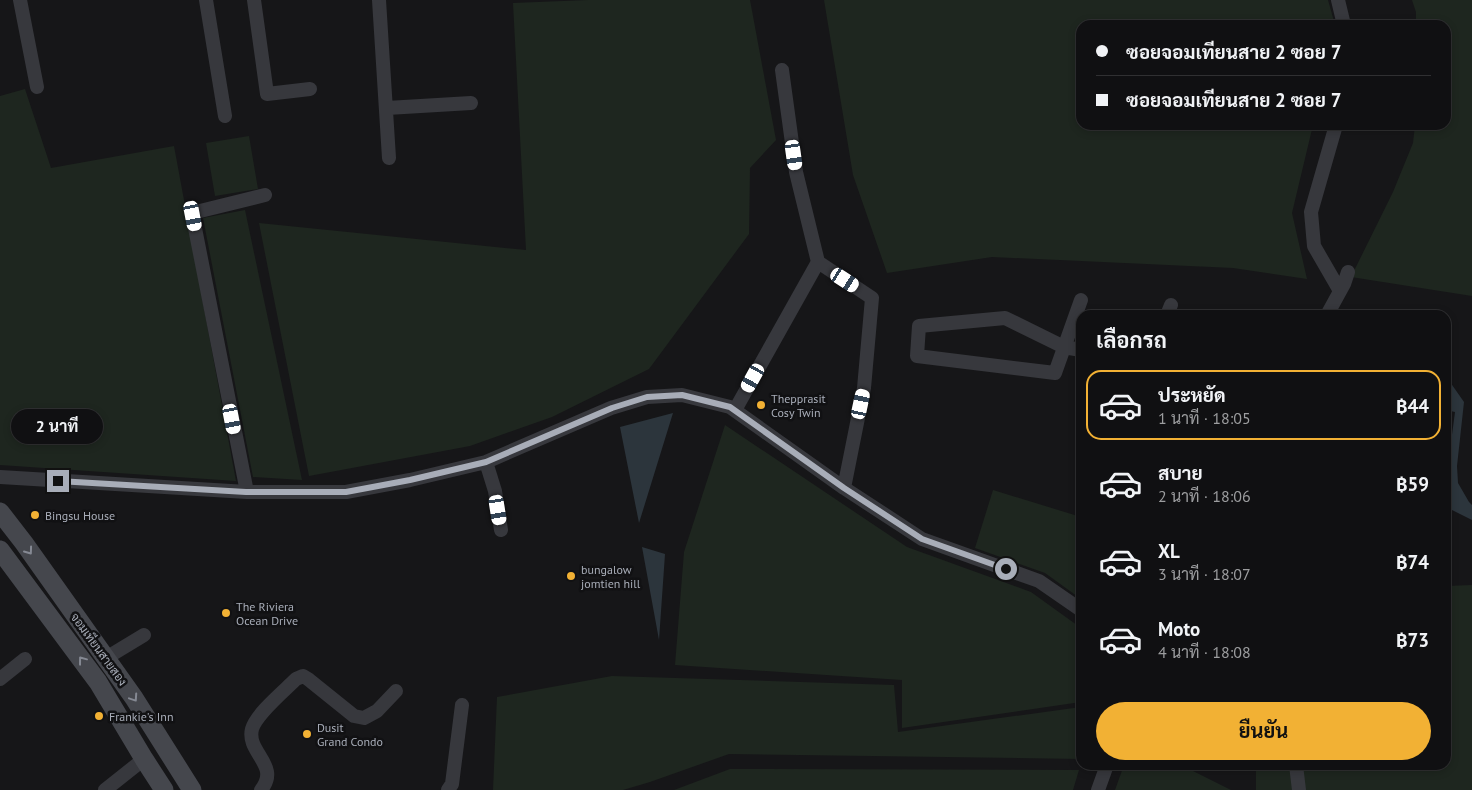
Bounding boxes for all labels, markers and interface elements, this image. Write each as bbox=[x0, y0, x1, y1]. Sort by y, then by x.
text: ซอยจอมเทียนสาย 2 ซอย 7 bbox=[1126, 40, 1342, 64]
text: ซอยจอมเทียนสาย 2 ซอย 7 bbox=[1126, 88, 1342, 112]
car bbox=[784, 139, 803, 171]
car bbox=[182, 200, 203, 232]
car bbox=[828, 266, 861, 294]
text: เลือกรถ bbox=[1096, 326, 1167, 354]
car bbox=[739, 361, 766, 395]
icon: car bbox=[1098, 383, 1143, 428]
text: ประหยัด bbox=[1158, 383, 1226, 407]
car bbox=[850, 388, 871, 420]
place label: Thepprasit Cosy Twin bbox=[771, 391, 826, 420]
text: ฿44 bbox=[1396, 394, 1429, 418]
marker: Thepprasit Cosy Twin bbox=[755, 399, 767, 411]
car bbox=[221, 403, 242, 435]
callout: 2 นาที bbox=[12, 408, 104, 444]
text: 1 นาที · 18:05 bbox=[1158, 408, 1251, 428]
text: 2 นาที bbox=[36, 416, 78, 436]
icon: car bbox=[1098, 461, 1143, 506]
text: สบาย bbox=[1158, 461, 1203, 485]
route end bbox=[47, 470, 69, 492]
text: ฿59 bbox=[1396, 472, 1429, 496]
text: 2 นาที · 18:06 bbox=[1158, 486, 1251, 506]
car bbox=[488, 494, 507, 526]
place label: Bingsu House bbox=[45, 508, 115, 523]
marker: Bingsu House bbox=[29, 509, 41, 521]
icon: car bbox=[1098, 539, 1143, 584]
text: XL bbox=[1158, 539, 1180, 563]
one-way arrow bbox=[24, 545, 32, 554]
text: ฿74 bbox=[1396, 550, 1429, 574]
route start bbox=[995, 558, 1017, 580]
place label: bungalow jomtien hill bbox=[581, 562, 641, 591]
text: 3 นาที · 18:07 bbox=[1158, 564, 1251, 584]
marker: bungalow jomtien hill bbox=[565, 570, 577, 582]
place label: The Riviera Ocean Drive bbox=[236, 599, 298, 628]
marker: The Riviera Ocean Drive bbox=[220, 607, 232, 619]
street label: จอมเทียนสายสอง bbox=[68, 610, 130, 688]
icon: car bbox=[1098, 617, 1143, 662]
text: Moto bbox=[1158, 617, 1200, 641]
text: ฿73 bbox=[1396, 628, 1429, 652]
text: 4 นาที · 18:08 bbox=[1158, 642, 1251, 662]
one-way arrow bbox=[79, 656, 88, 666]
one-way arrow bbox=[128, 692, 137, 701]
button: ยืนยัน bbox=[1096, 702, 1431, 760]
place label: Frankie's Inn bbox=[109, 709, 173, 724]
marker: Frankie's Inn bbox=[93, 710, 105, 722]
place label: Dusit Grand Condo bbox=[317, 720, 383, 749]
marker: Dusit Grand Condo bbox=[301, 728, 313, 740]

